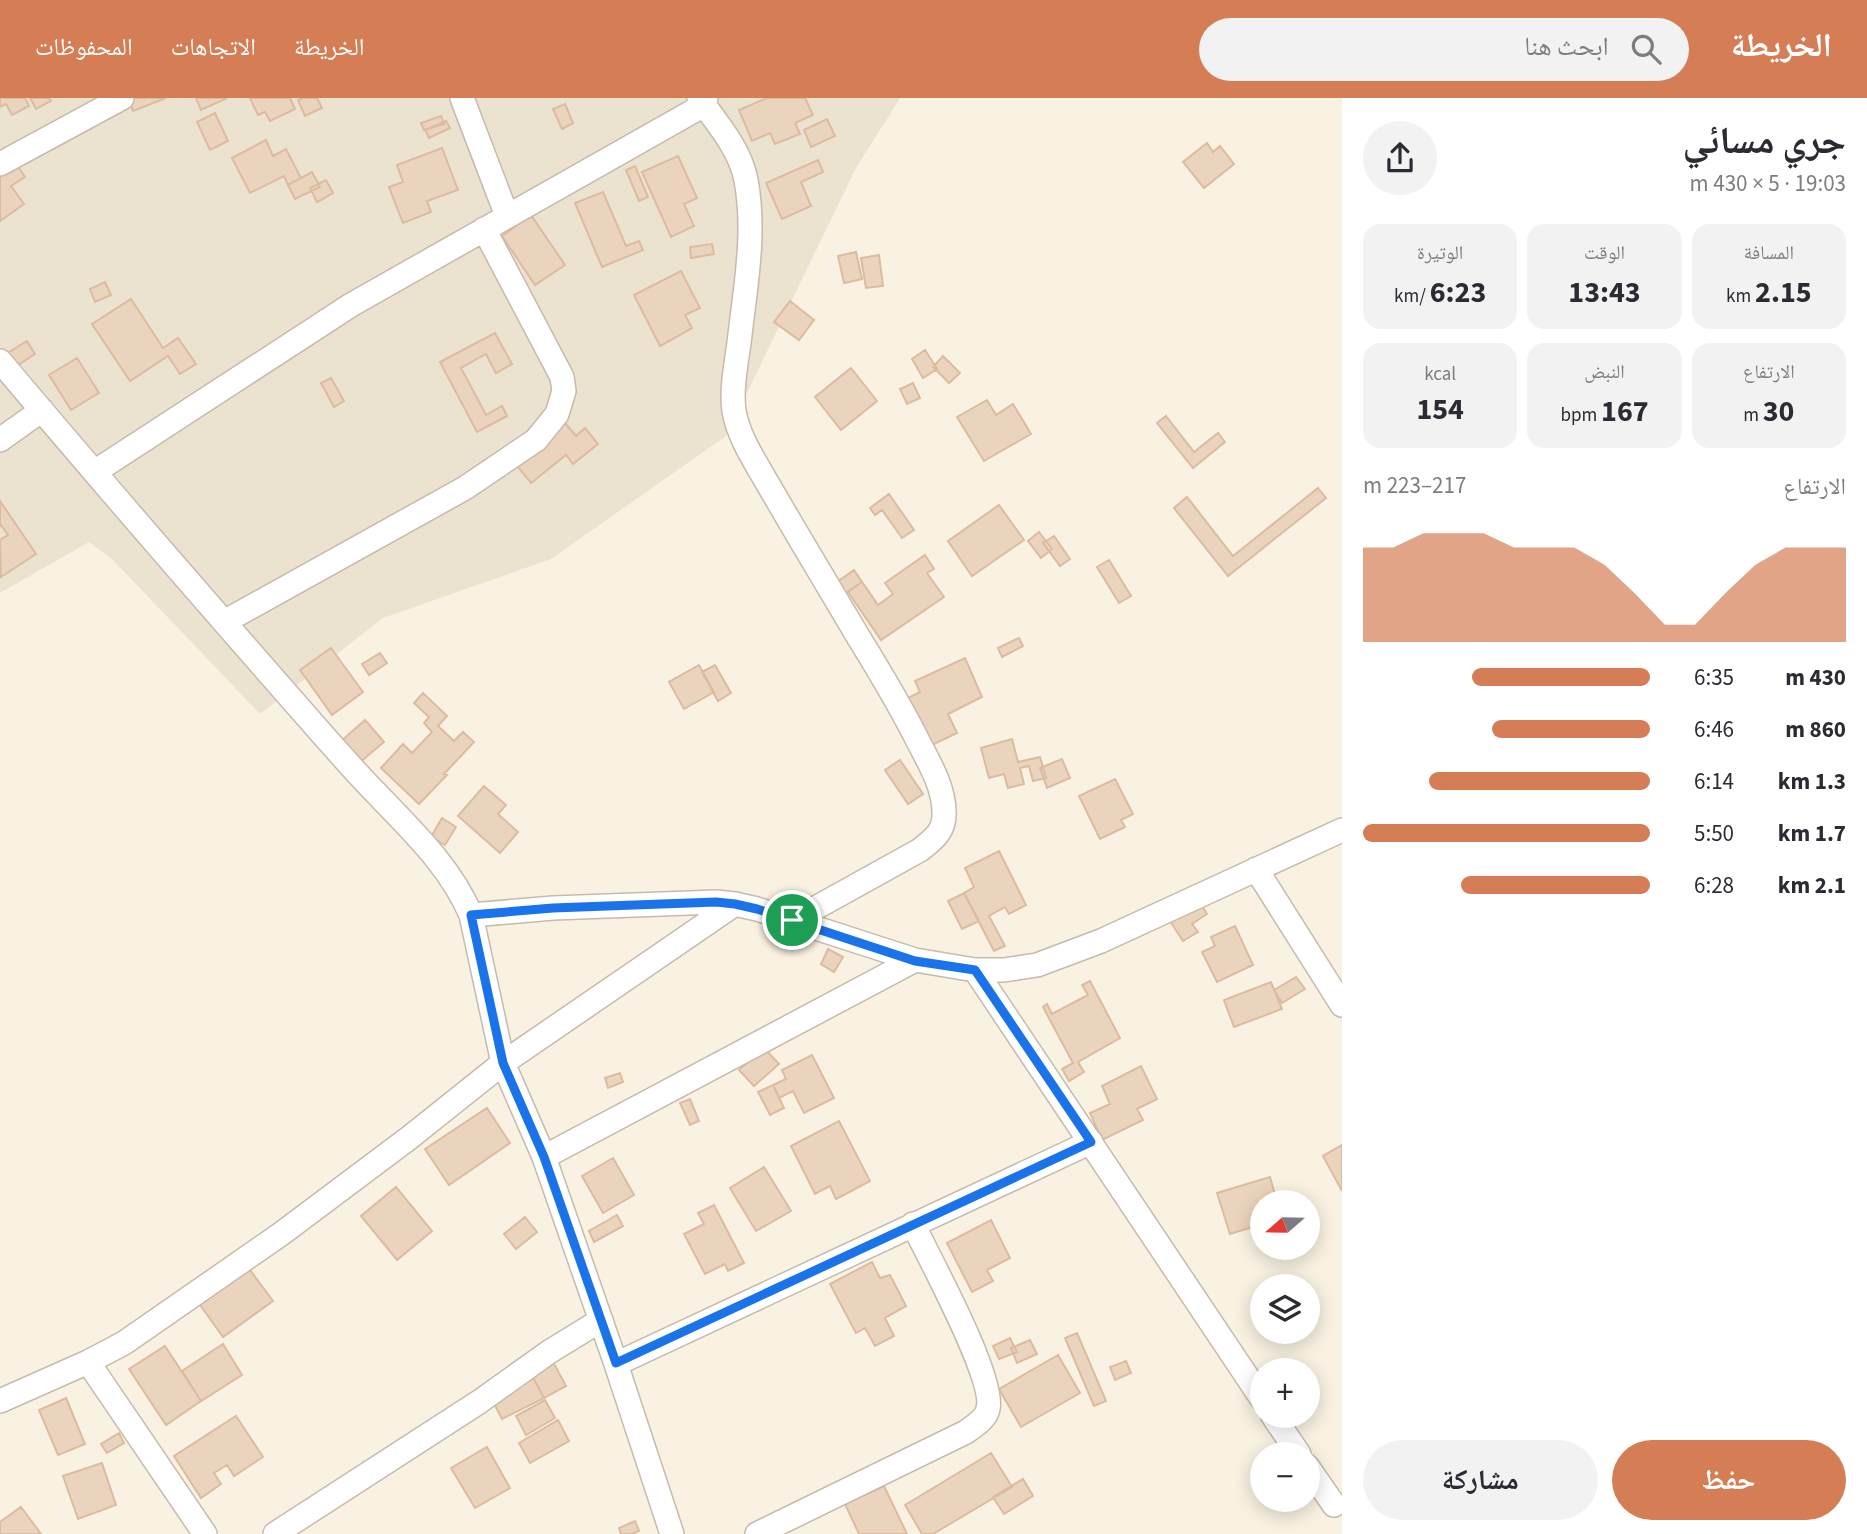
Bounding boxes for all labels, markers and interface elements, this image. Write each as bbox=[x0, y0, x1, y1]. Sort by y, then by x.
search box bbox=[1199, 18, 1689, 81]
text: الخريطة bbox=[1731, 22, 1832, 69]
text: ابحث هنا bbox=[1524, 28, 1609, 65]
text: المحفوظات bbox=[35, 30, 133, 65]
text: الاتجاهات bbox=[171, 30, 256, 65]
text: الخريطة bbox=[294, 30, 365, 65]
icon: search bbox=[1627, 30, 1665, 68]
text: جري مسائي bbox=[1682, 114, 1846, 168]
button: share bbox=[1363, 121, 1437, 195]
text: 19:03 · 5 × 430 m bbox=[1690, 167, 1846, 200]
text: الوتيرة bbox=[1417, 240, 1463, 267]
text: الوقت bbox=[1584, 240, 1625, 267]
text: المسافة bbox=[1744, 240, 1794, 267]
text: 6:23 bbox=[1430, 271, 1486, 314]
text: 13:43 bbox=[1568, 271, 1641, 314]
text: 2.15 bbox=[1755, 271, 1812, 314]
text: /km bbox=[1394, 283, 1430, 310]
text: km bbox=[1726, 283, 1755, 310]
text: النبض bbox=[1584, 359, 1625, 386]
text: الارتفاع bbox=[1743, 359, 1795, 386]
text: kcal bbox=[1424, 361, 1456, 388]
text: 154 bbox=[1416, 388, 1464, 431]
text: 167 bbox=[1601, 390, 1649, 433]
text: 30 bbox=[1763, 390, 1794, 433]
text: bpm bbox=[1560, 402, 1601, 429]
text: m bbox=[1743, 402, 1763, 429]
text: 217–223 m bbox=[1363, 469, 1466, 502]
text: الارتفاع bbox=[1783, 470, 1846, 503]
text: 6:35 bbox=[1694, 661, 1734, 694]
text: 430 m bbox=[1785, 661, 1846, 694]
text: 6:46 bbox=[1694, 713, 1734, 746]
text: 860 m bbox=[1785, 713, 1846, 746]
text: 6:14 bbox=[1694, 765, 1734, 798]
text: 1.3 km bbox=[1778, 765, 1846, 798]
text: 5:50 bbox=[1694, 817, 1734, 850]
text: 1.7 km bbox=[1778, 817, 1846, 850]
text: 6:28 bbox=[1694, 869, 1734, 902]
text: 2.1 km bbox=[1778, 869, 1846, 902]
pin bbox=[762, 890, 822, 950]
icon: arrive bbox=[773, 901, 811, 939]
north arrow bbox=[1250, 1190, 1320, 1260]
map controls bbox=[1250, 1190, 1320, 1512]
button: layers bbox=[1250, 1274, 1320, 1344]
button: + bbox=[1250, 1358, 1320, 1428]
button: مشاركة bbox=[1363, 1440, 1598, 1520]
button: حفظ bbox=[1612, 1440, 1846, 1520]
button: − bbox=[1250, 1442, 1320, 1512]

